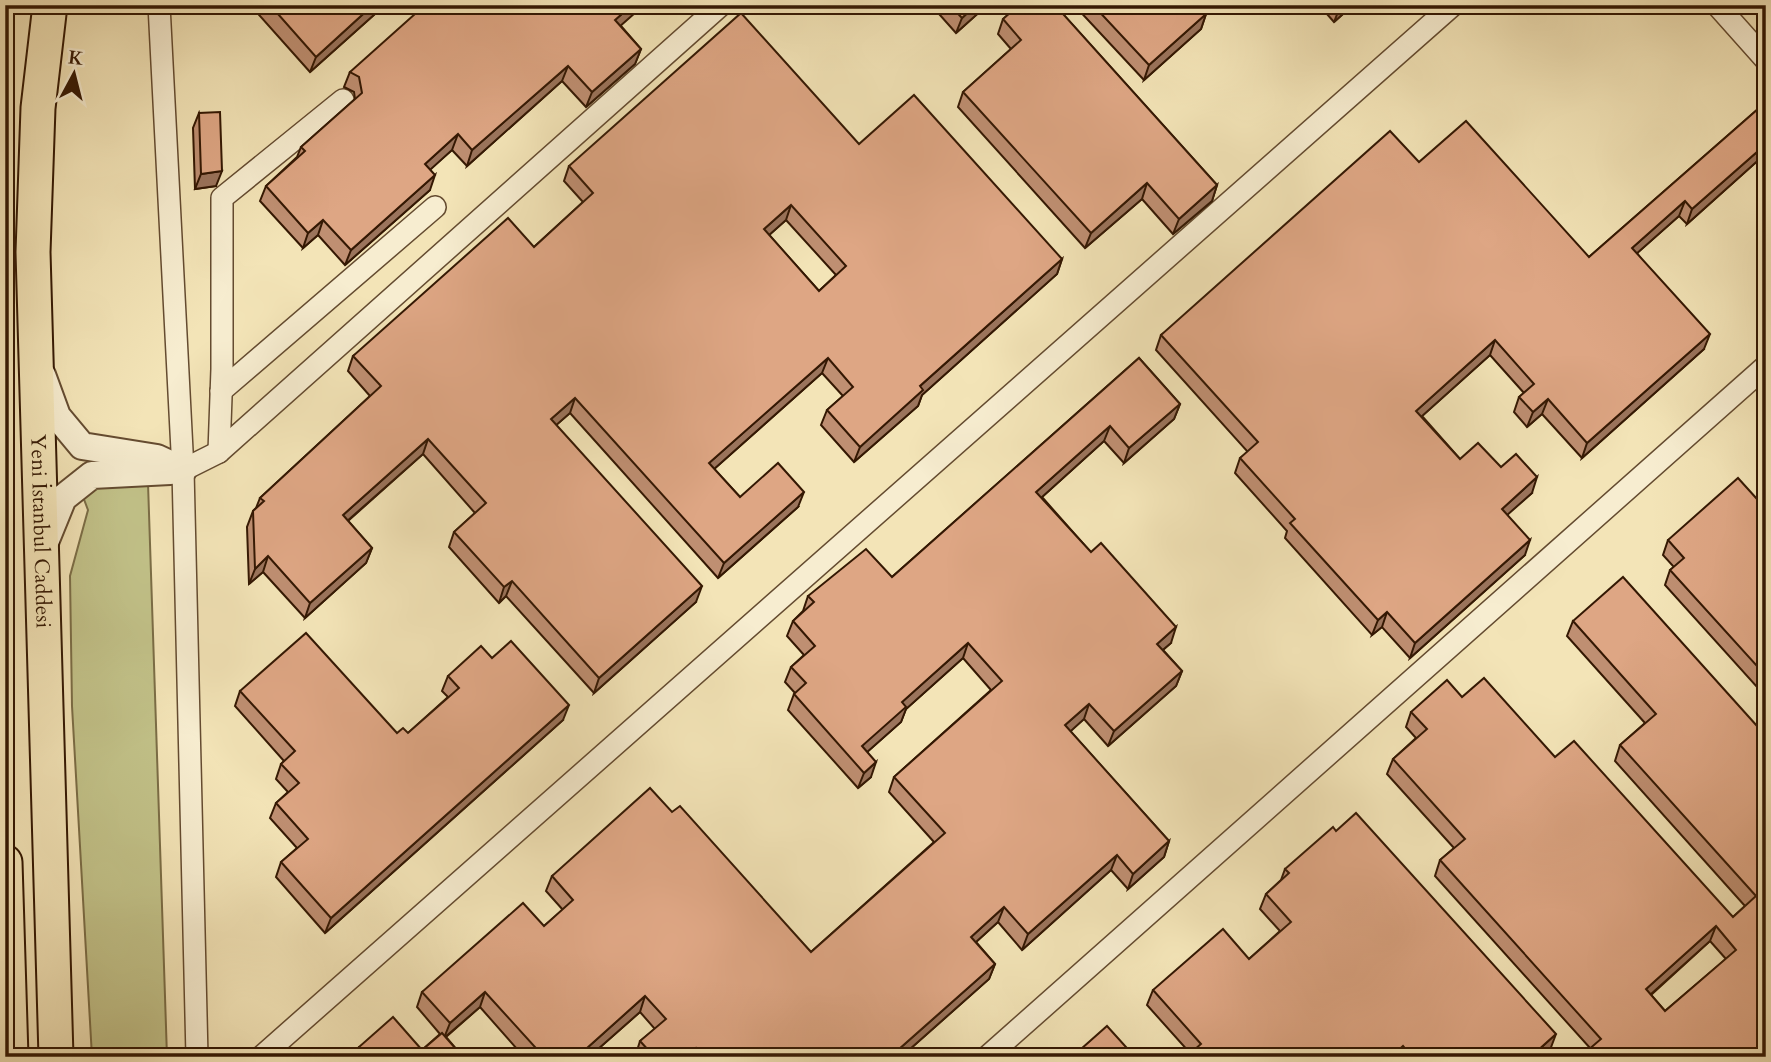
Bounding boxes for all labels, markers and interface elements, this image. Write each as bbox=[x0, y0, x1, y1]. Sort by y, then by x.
north arrow bbox=[38, 38, 108, 108]
text: K bbox=[67, 44, 86, 72]
street label: Yeni İstanbul Caddesi bbox=[24, 434, 58, 629]

